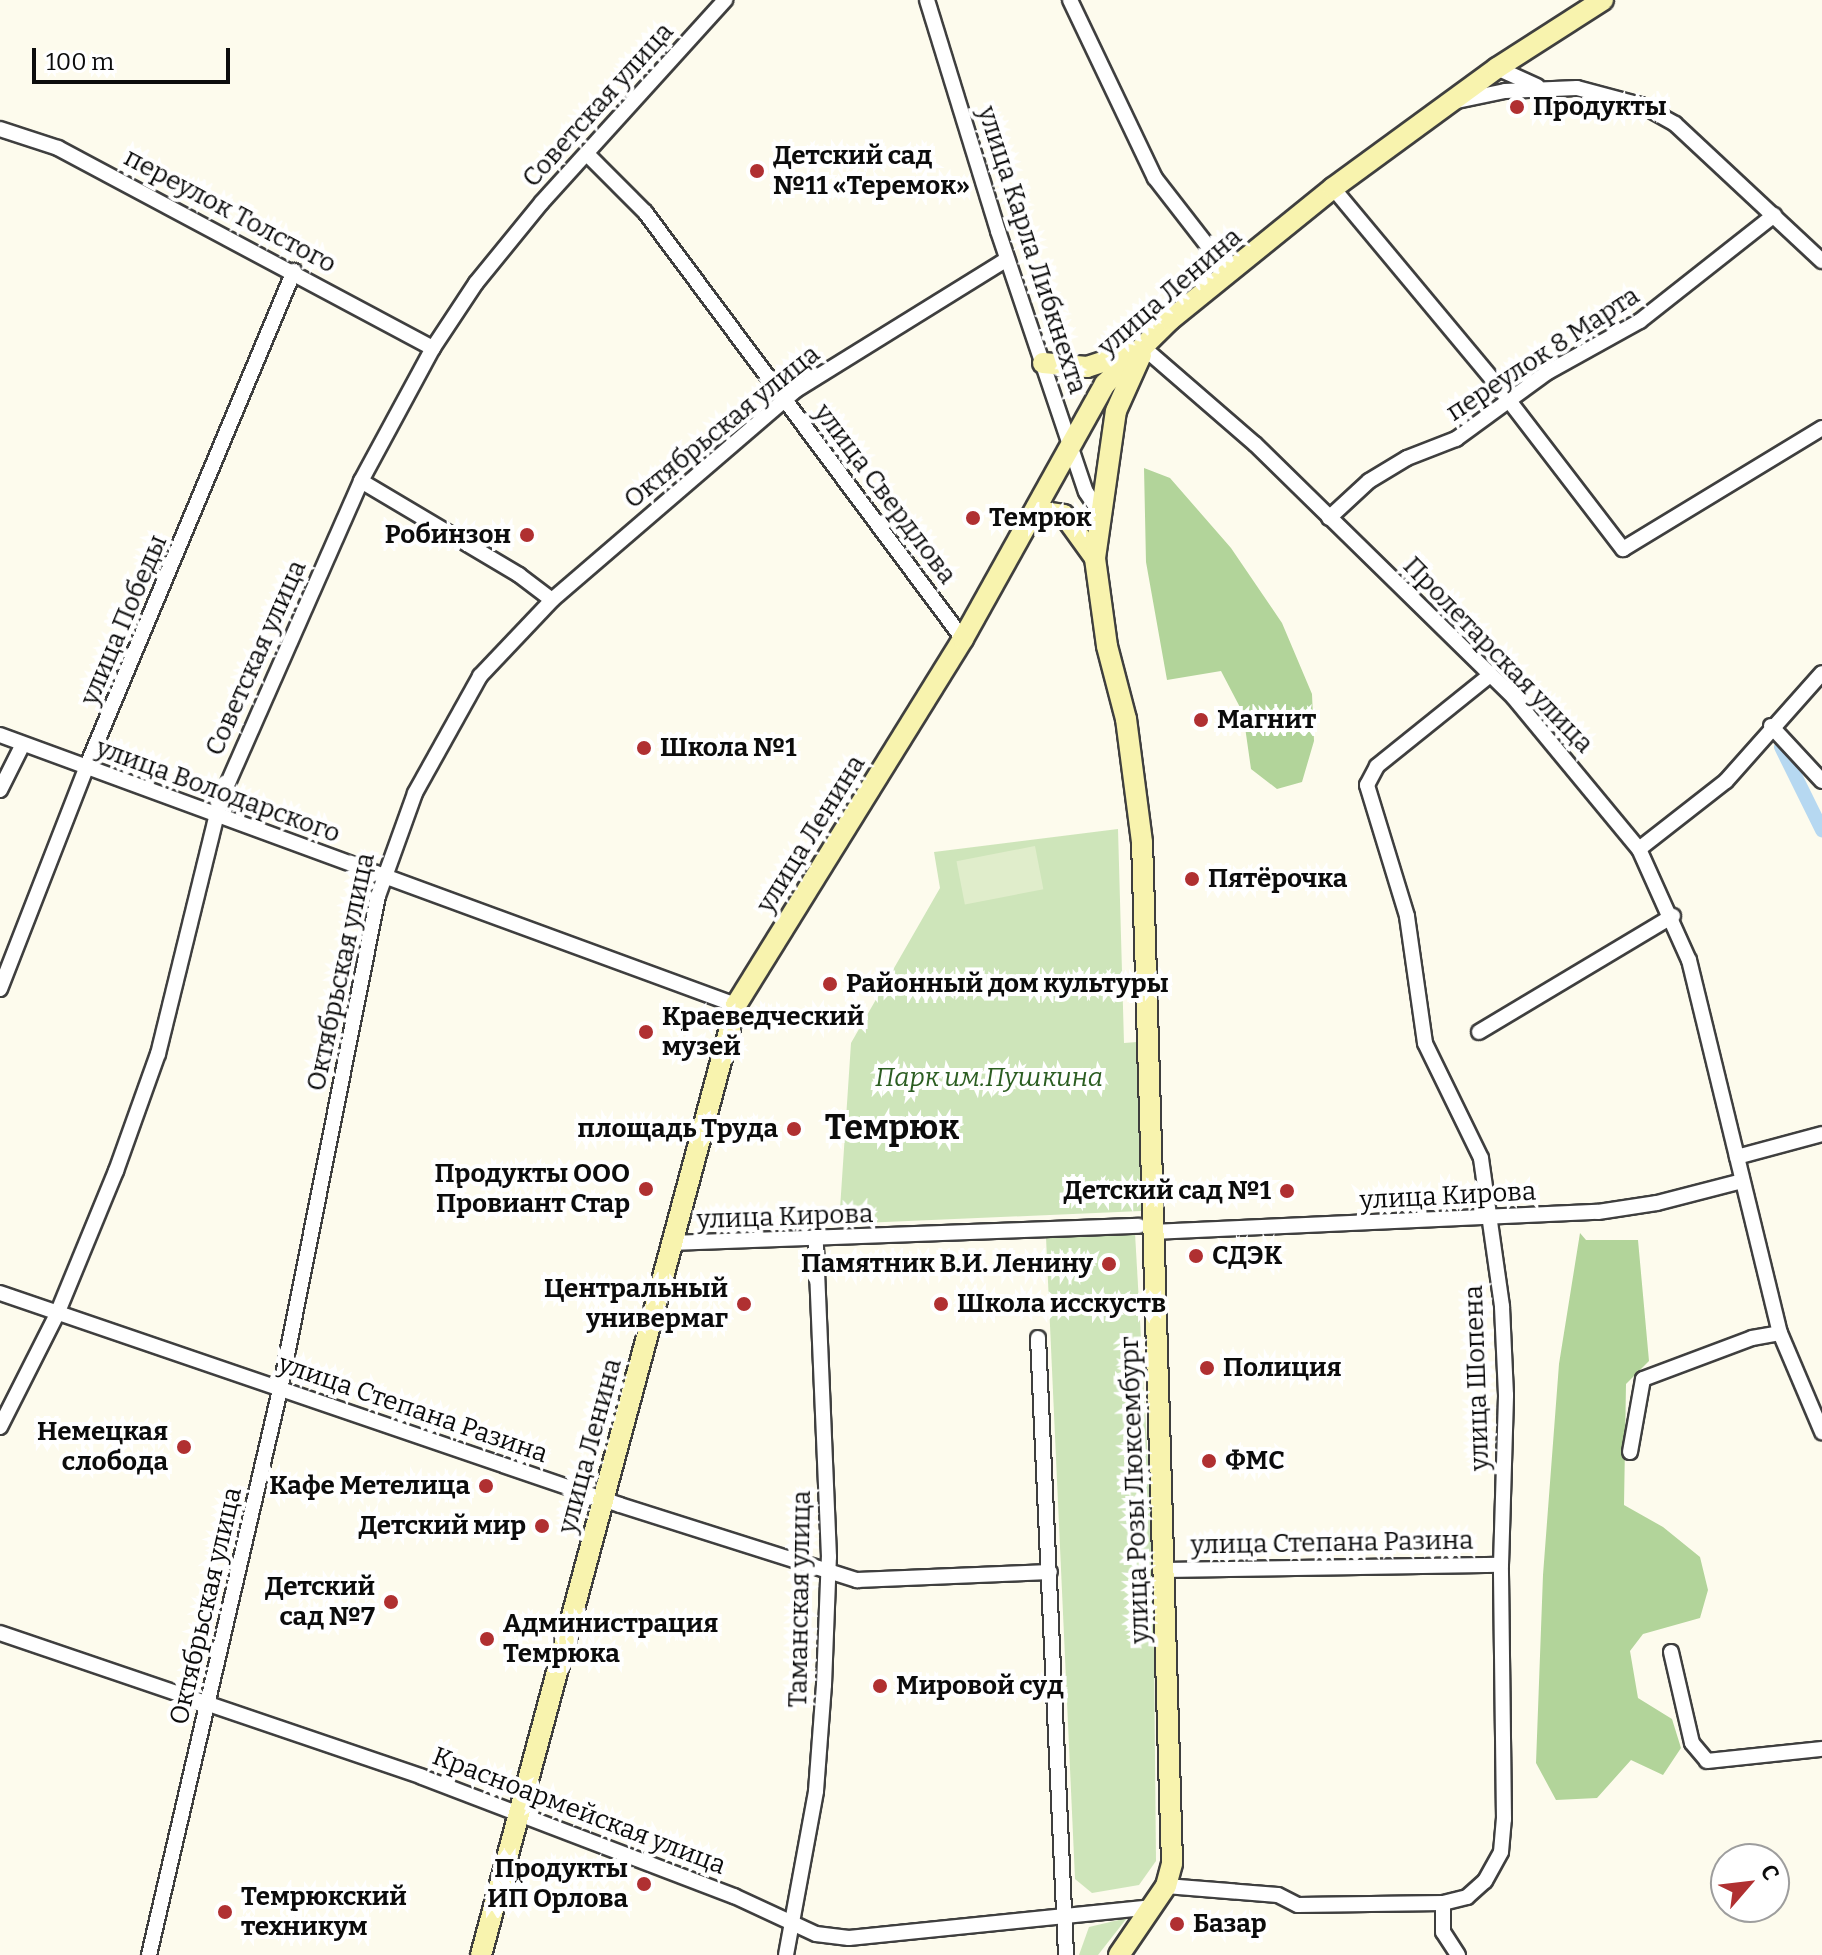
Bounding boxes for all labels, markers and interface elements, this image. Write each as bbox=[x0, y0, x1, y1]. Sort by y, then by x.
street label: Советская улица bbox=[516, 16, 680, 194]
scale bar bbox=[36, 32, 234, 82]
text: 100 m bbox=[46, 48, 114, 76]
place label: Продукты bbox=[1533, 91, 1667, 123]
marker: Продукты bbox=[1508, 98, 1526, 116]
street label: улица Карла Либкнехта bbox=[971, 102, 1093, 398]
place label: Детский сад №11 «Теремок» bbox=[773, 140, 970, 202]
street label: переулок Толстого bbox=[119, 142, 341, 280]
marker: Детский сад №11 «Теремок» bbox=[748, 162, 766, 180]
street label: улица Ленина bbox=[1092, 221, 1248, 363]
street label: переулок 8 Марта bbox=[1441, 280, 1645, 428]
street label: Октябрьская улица bbox=[618, 339, 826, 515]
street label: улица Свердлова bbox=[807, 398, 963, 590]
place label: Темрюк bbox=[989, 502, 1092, 534]
marker: Темрюк bbox=[964, 509, 982, 527]
place label: Робинзон bbox=[385, 519, 511, 551]
marker: Робинзон bbox=[518, 526, 536, 544]
street label: улица Победы bbox=[74, 530, 174, 710]
street label: Пролетарская улица bbox=[1396, 551, 1600, 759]
street label: Советская улица bbox=[199, 555, 313, 761]
place label: Магнит bbox=[1217, 704, 1316, 736]
marker: Магнит bbox=[1192, 711, 1210, 729]
street label: улица Володарского bbox=[92, 732, 344, 850]
place label: Школа №1 bbox=[660, 732, 797, 764]
marker: Школа №1 bbox=[635, 739, 653, 757]
street label: улица Ленина bbox=[750, 749, 872, 919]
street label: Октябрьская улица bbox=[301, 850, 381, 1094]
place label: Пятёрочка bbox=[1208, 863, 1347, 895]
marker: Пятёрочка bbox=[1183, 870, 1201, 888]
place label: Районный дом культуры bbox=[846, 968, 1169, 1000]
marker: Районный дом культуры bbox=[821, 975, 839, 993]
place label: Краеведческий музей bbox=[662, 1001, 864, 1062]
marker: Краеведческий музей bbox=[637, 1023, 655, 1041]
park label: Парк им.Пушкина bbox=[875, 1062, 1103, 1094]
district label: Темрюк bbox=[825, 1108, 959, 1148]
place label: площадь Труда bbox=[578, 1113, 778, 1145]
marker: площадь Труда bbox=[785, 1120, 803, 1138]
place label: Продукты ООО Провиант Стар bbox=[434, 1158, 630, 1220]
place label: Детский сад №1 bbox=[1063, 1175, 1271, 1207]
street label: улица Кирова bbox=[1359, 1176, 1537, 1216]
marker: Продукты ООО Провиант Стар bbox=[637, 1180, 655, 1198]
marker: Детский сад №1 bbox=[1278, 1182, 1296, 1200]
street label: улица Кирова bbox=[696, 1198, 874, 1236]
place label: СДЭК bbox=[1212, 1240, 1282, 1272]
marker: СДЭК bbox=[1187, 1247, 1205, 1265]
place label: Памятник В.И. Ленину bbox=[801, 1248, 1093, 1280]
marker: Памятник В.И. Ленину bbox=[1100, 1255, 1118, 1273]
place label: Центральный универмаг bbox=[544, 1273, 728, 1334]
street label: улица Шопена bbox=[1458, 1285, 1496, 1471]
place label: Школа исскуств bbox=[957, 1288, 1166, 1320]
marker: Центральный универмаг bbox=[735, 1295, 753, 1313]
marker: Школа исскуств bbox=[932, 1295, 950, 1313]
street label: улица Розы Люксембург bbox=[1114, 1336, 1156, 1644]
street label: улица Степана Разина bbox=[274, 1348, 552, 1470]
place label: Полиция bbox=[1223, 1352, 1342, 1384]
street label: улица Ленина bbox=[552, 1355, 628, 1537]
marker: Полиция bbox=[1198, 1359, 1216, 1377]
place label: Немецкая слобода bbox=[37, 1416, 168, 1478]
marker: Немецкая слобода bbox=[175, 1438, 193, 1456]
place label: ФМС bbox=[1225, 1445, 1285, 1477]
marker: ФМС bbox=[1200, 1452, 1218, 1470]
place label: Кафе Метелица bbox=[269, 1470, 470, 1502]
marker: Кафе Метелица bbox=[477, 1477, 495, 1495]
street label: Октябрьская улица bbox=[164, 1484, 248, 1728]
street label: Таманская улица bbox=[783, 1490, 817, 1708]
place label: Детский мир bbox=[358, 1510, 526, 1542]
marker: Детский мир bbox=[533, 1517, 551, 1535]
street label: улица Степана Разина bbox=[1190, 1525, 1474, 1561]
place label: Детский сад №7 bbox=[265, 1571, 375, 1632]
marker: Детский сад №7 bbox=[382, 1593, 400, 1611]
place label: Администрация Темрюка bbox=[503, 1608, 718, 1670]
marker: Администрация Темрюка bbox=[478, 1630, 496, 1648]
place label: Мировой суд bbox=[896, 1670, 1064, 1702]
marker: Мировой суд bbox=[871, 1677, 889, 1695]
street label: Красноармейская улица bbox=[428, 1741, 730, 1881]
north arrow bbox=[1710, 1843, 1790, 1923]
place label: Продукты ИП Орлова bbox=[487, 1853, 628, 1914]
text: С bbox=[1755, 1860, 1785, 1885]
marker: Продукты ИП Орлова bbox=[635, 1875, 653, 1893]
place label: Темрюкский техникум bbox=[241, 1881, 407, 1942]
marker: Темрюкский техникум bbox=[216, 1903, 234, 1921]
place label: Базар bbox=[1193, 1908, 1267, 1940]
marker: Базар bbox=[1168, 1915, 1186, 1933]

